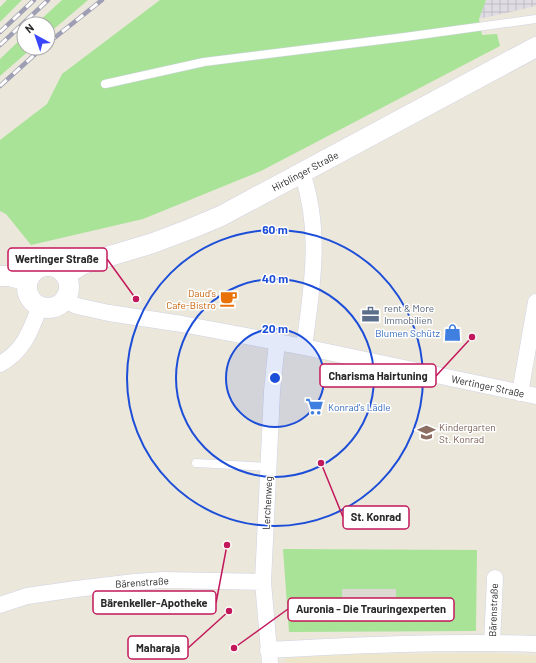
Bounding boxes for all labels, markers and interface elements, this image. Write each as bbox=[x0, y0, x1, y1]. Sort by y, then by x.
north arrow bbox=[16, 16, 56, 56]
text: N bbox=[22, 21, 36, 35]
street label: Hirblinger Straße bbox=[270, 148, 340, 194]
text: 60 m bbox=[262, 222, 288, 236]
callout: Wertinger Straße bbox=[8, 248, 107, 271]
text: Wertinger Straße bbox=[15, 252, 99, 265]
text: 40 m bbox=[262, 271, 288, 285]
place label: Daud's Cafe-Bistro bbox=[166, 287, 216, 311]
cafe icon: Daud's Cafe-Bistro bbox=[219, 289, 239, 309]
place label: rent & More Immobilien bbox=[384, 302, 434, 326]
office icon: rent & More Immobilien bbox=[361, 304, 381, 324]
text: 20 m bbox=[262, 321, 288, 335]
shop icon: Blumen Schütz bbox=[443, 323, 463, 343]
place label: Blumen Schütz bbox=[375, 327, 441, 339]
callout: Charisma Hairtuning bbox=[320, 364, 436, 387]
text: Charisma Hairtuning bbox=[328, 369, 428, 382]
centre of rings bbox=[268, 371, 282, 385]
street label: Wertinger Straße bbox=[450, 372, 526, 400]
supermarket icon: Konrad's Lädle bbox=[305, 397, 325, 417]
place label: Konrad's Lädle bbox=[328, 401, 391, 413]
place label: Kindergarten St. Konrad bbox=[439, 421, 496, 445]
school or university icon: Kindergarten St. Konrad bbox=[416, 423, 436, 443]
street label: Lerchenweg bbox=[260, 476, 274, 530]
callout: St. Konrad bbox=[343, 506, 409, 529]
text: St. Konrad bbox=[351, 510, 401, 523]
street label: Bärenstraße bbox=[115, 574, 169, 590]
street label: Bärenstraße bbox=[486, 583, 500, 637]
callout: Bärenkeller-Apotheke bbox=[93, 591, 216, 614]
text: Bärenkeller-Apotheke bbox=[100, 596, 208, 609]
callout: Auronia - Die Trauringexperten bbox=[288, 598, 454, 621]
text: Auronia - Die Trauringexperten bbox=[296, 602, 446, 615]
callout: Maharaja bbox=[128, 636, 188, 659]
text: Maharaja bbox=[136, 641, 180, 654]

